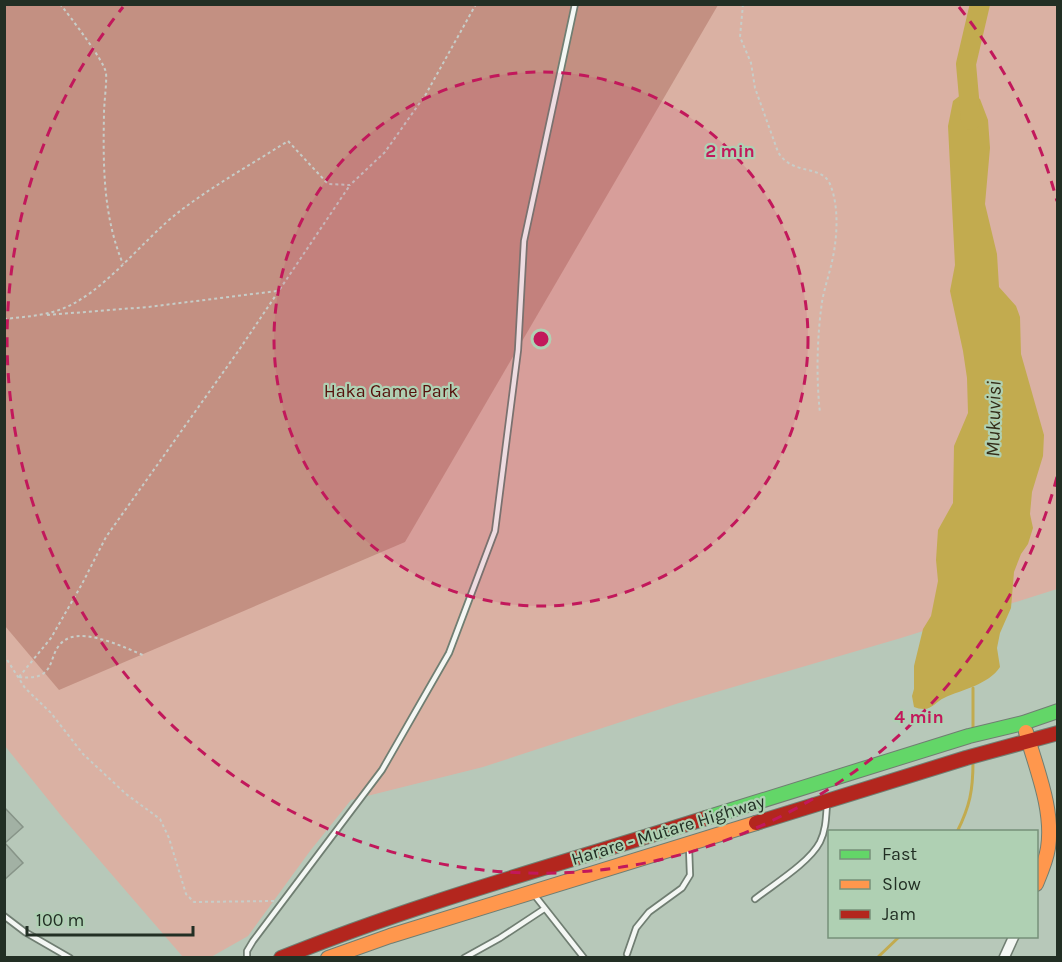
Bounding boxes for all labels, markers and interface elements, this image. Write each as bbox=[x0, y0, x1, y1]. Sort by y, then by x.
text: 2 min bbox=[705, 140, 755, 162]
centre of rings bbox=[531, 329, 551, 349]
park label: Haka Game Park bbox=[324, 380, 458, 402]
water label: Mukuvisi bbox=[981, 381, 1006, 457]
text: 4 min bbox=[894, 706, 944, 728]
street label: Harare - Mutare Highway bbox=[568, 790, 768, 870]
legend bbox=[828, 830, 1038, 938]
text: Fast bbox=[882, 843, 917, 865]
text: Slow bbox=[882, 873, 921, 895]
scale bar bbox=[27, 899, 194, 937]
text: Jam bbox=[882, 903, 916, 925]
text: 100 m bbox=[36, 909, 84, 931]

